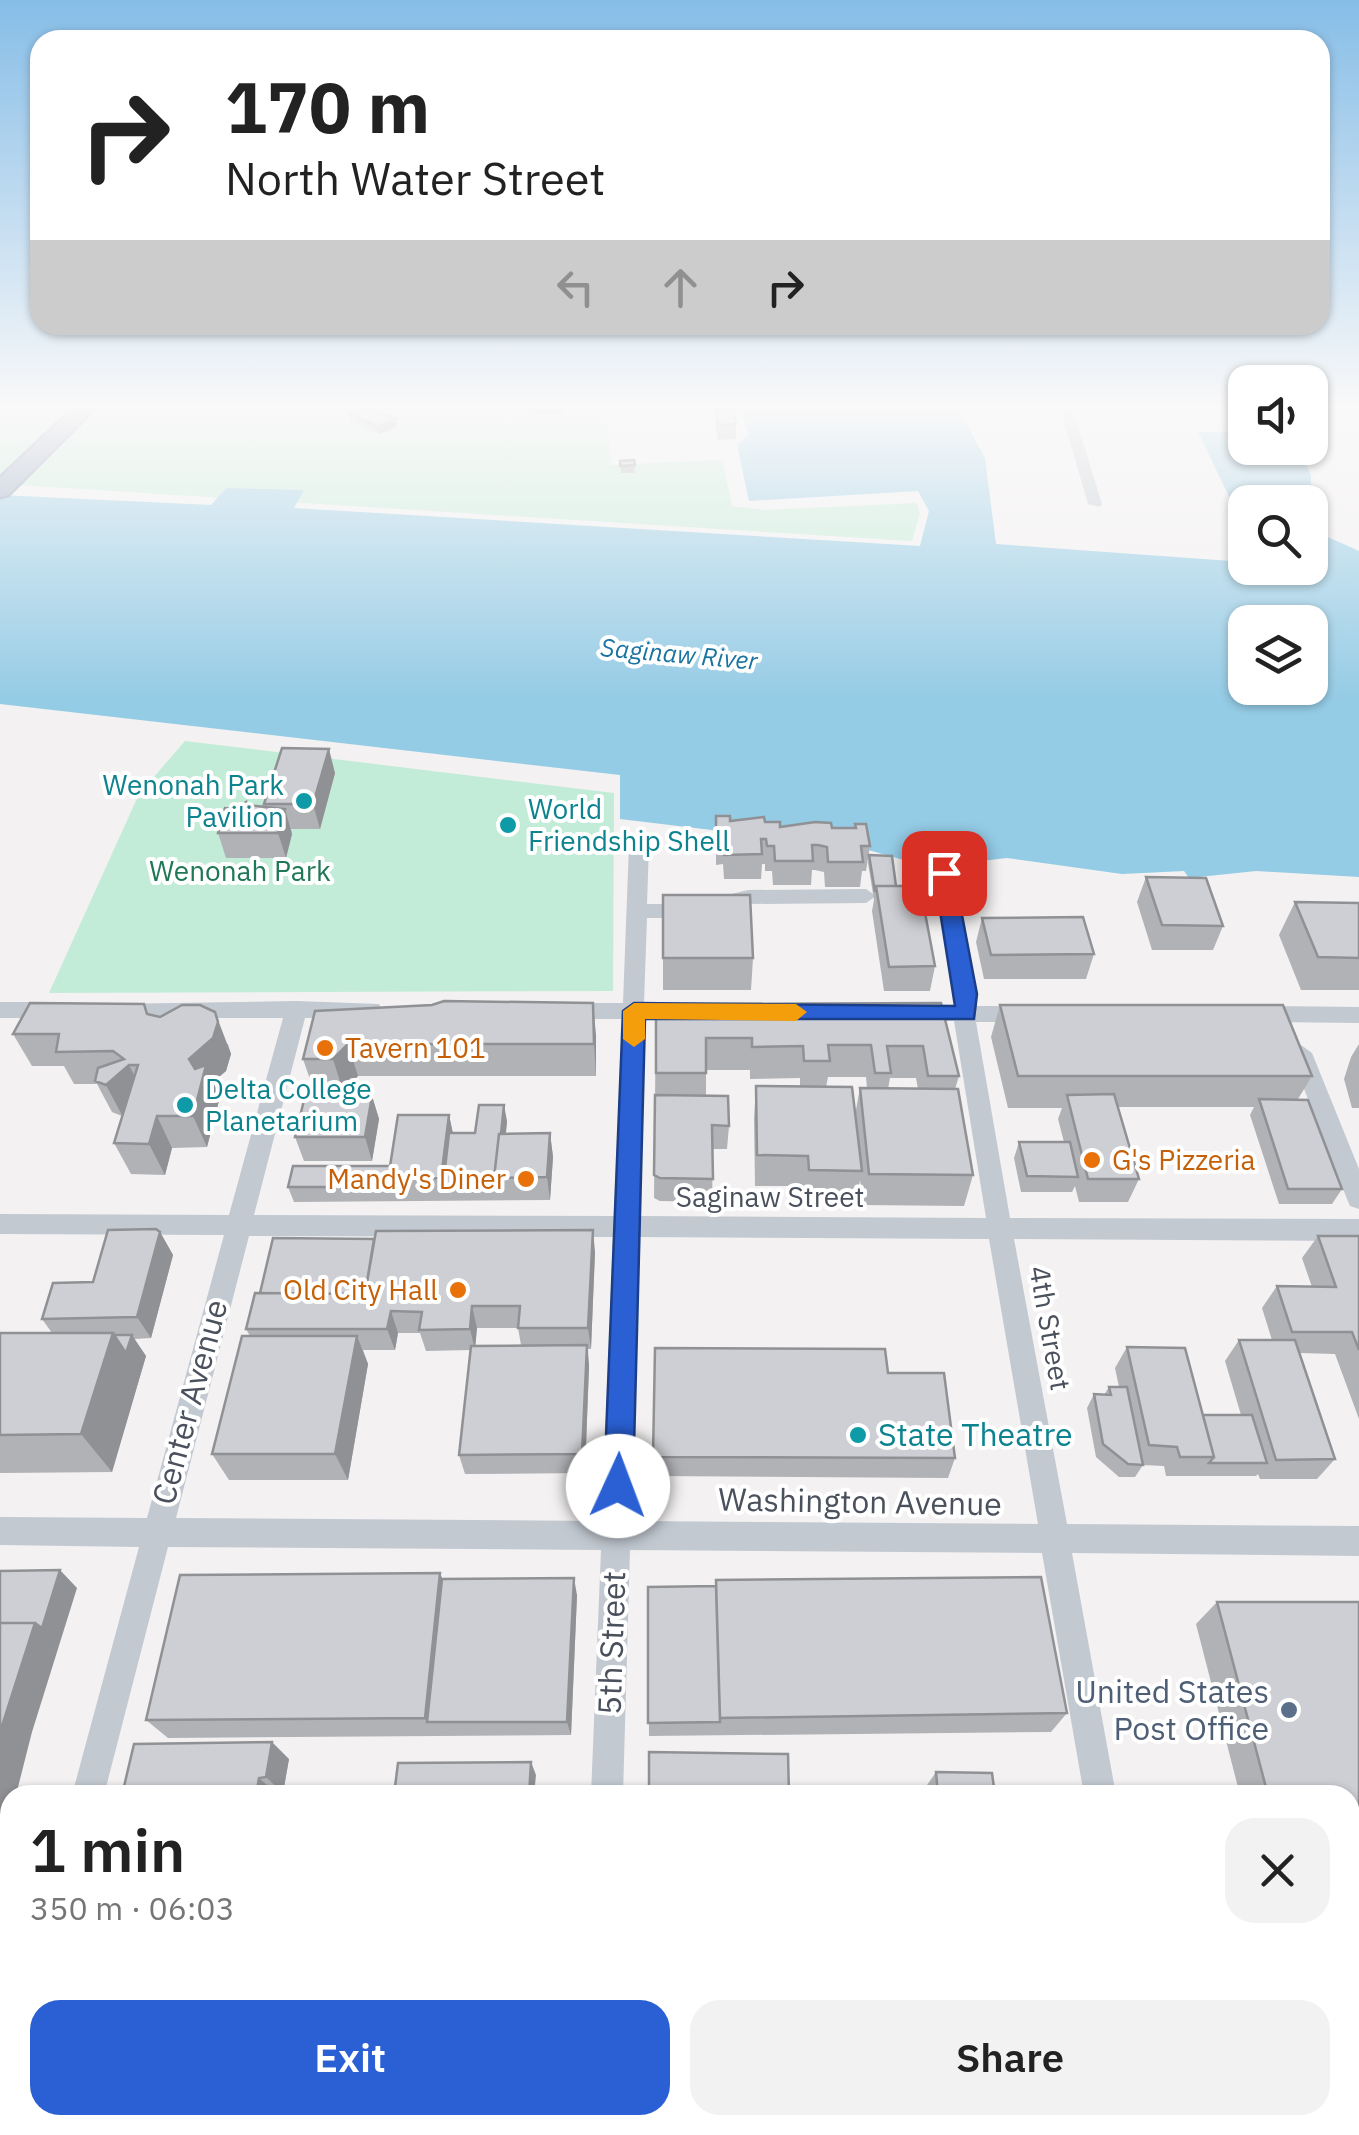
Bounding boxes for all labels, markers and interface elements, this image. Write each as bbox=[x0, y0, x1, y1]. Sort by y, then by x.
text: 170 m bbox=[225, 61, 430, 152]
icon: right bbox=[60, 70, 190, 200]
text: North Water Street bbox=[225, 149, 605, 207]
icon: left bbox=[548, 260, 603, 315]
icon: ahead bbox=[653, 260, 708, 315]
icon: right bbox=[758, 260, 813, 315]
map controls bbox=[1228, 365, 1328, 705]
button: sound bbox=[1228, 365, 1328, 465]
button: search bbox=[1228, 485, 1328, 585]
button: layers bbox=[1228, 605, 1328, 705]
water label: Saginaw River bbox=[599, 630, 760, 677]
place label: Wenonah Park Pavilion bbox=[102, 766, 284, 835]
marker: Wenonah Park Pavilion bbox=[293, 790, 315, 812]
place label: World Friendship Shell bbox=[528, 790, 730, 859]
marker: World Friendship Shell bbox=[497, 814, 519, 836]
pin bbox=[902, 831, 987, 916]
icon: arrive bbox=[917, 846, 972, 901]
park label: Wenonah Park bbox=[149, 852, 331, 889]
place label: Tavern 101 bbox=[345, 1029, 486, 1066]
marker: Tavern 101 bbox=[314, 1037, 336, 1059]
place label: Delta College Planetarium bbox=[205, 1070, 372, 1139]
marker: Delta College Planetarium bbox=[174, 1094, 196, 1116]
place label: G's Pizzeria bbox=[1112, 1141, 1256, 1178]
marker: G's Pizzeria bbox=[1081, 1149, 1103, 1171]
place label: Mandy's Diner bbox=[327, 1160, 506, 1197]
marker: Mandy's Diner bbox=[515, 1168, 537, 1190]
street label: Saginaw Street bbox=[676, 1178, 864, 1215]
street label: 4th Street bbox=[1021, 1263, 1080, 1393]
place label: Old City Hall bbox=[283, 1271, 438, 1308]
marker: Old City Hall bbox=[447, 1279, 469, 1301]
street label: Center Avenue bbox=[142, 1295, 237, 1509]
place label: State Theatre bbox=[878, 1413, 1073, 1455]
marker: State Theatre bbox=[847, 1424, 869, 1446]
position arrow bbox=[566, 1434, 670, 1538]
street label: Washington Avenue bbox=[718, 1478, 1002, 1524]
street label: 5th Street bbox=[588, 1570, 634, 1716]
place label: United States Post Office bbox=[1075, 1670, 1269, 1749]
marker: United States Post Office bbox=[1278, 1699, 1300, 1721]
text: 1 min bbox=[30, 1810, 185, 1889]
button: close bbox=[1225, 1818, 1330, 1923]
text: 350 m · 06:03 bbox=[30, 1887, 235, 1929]
button: Exit bbox=[30, 2000, 670, 2115]
button: Share bbox=[690, 2000, 1330, 2115]

